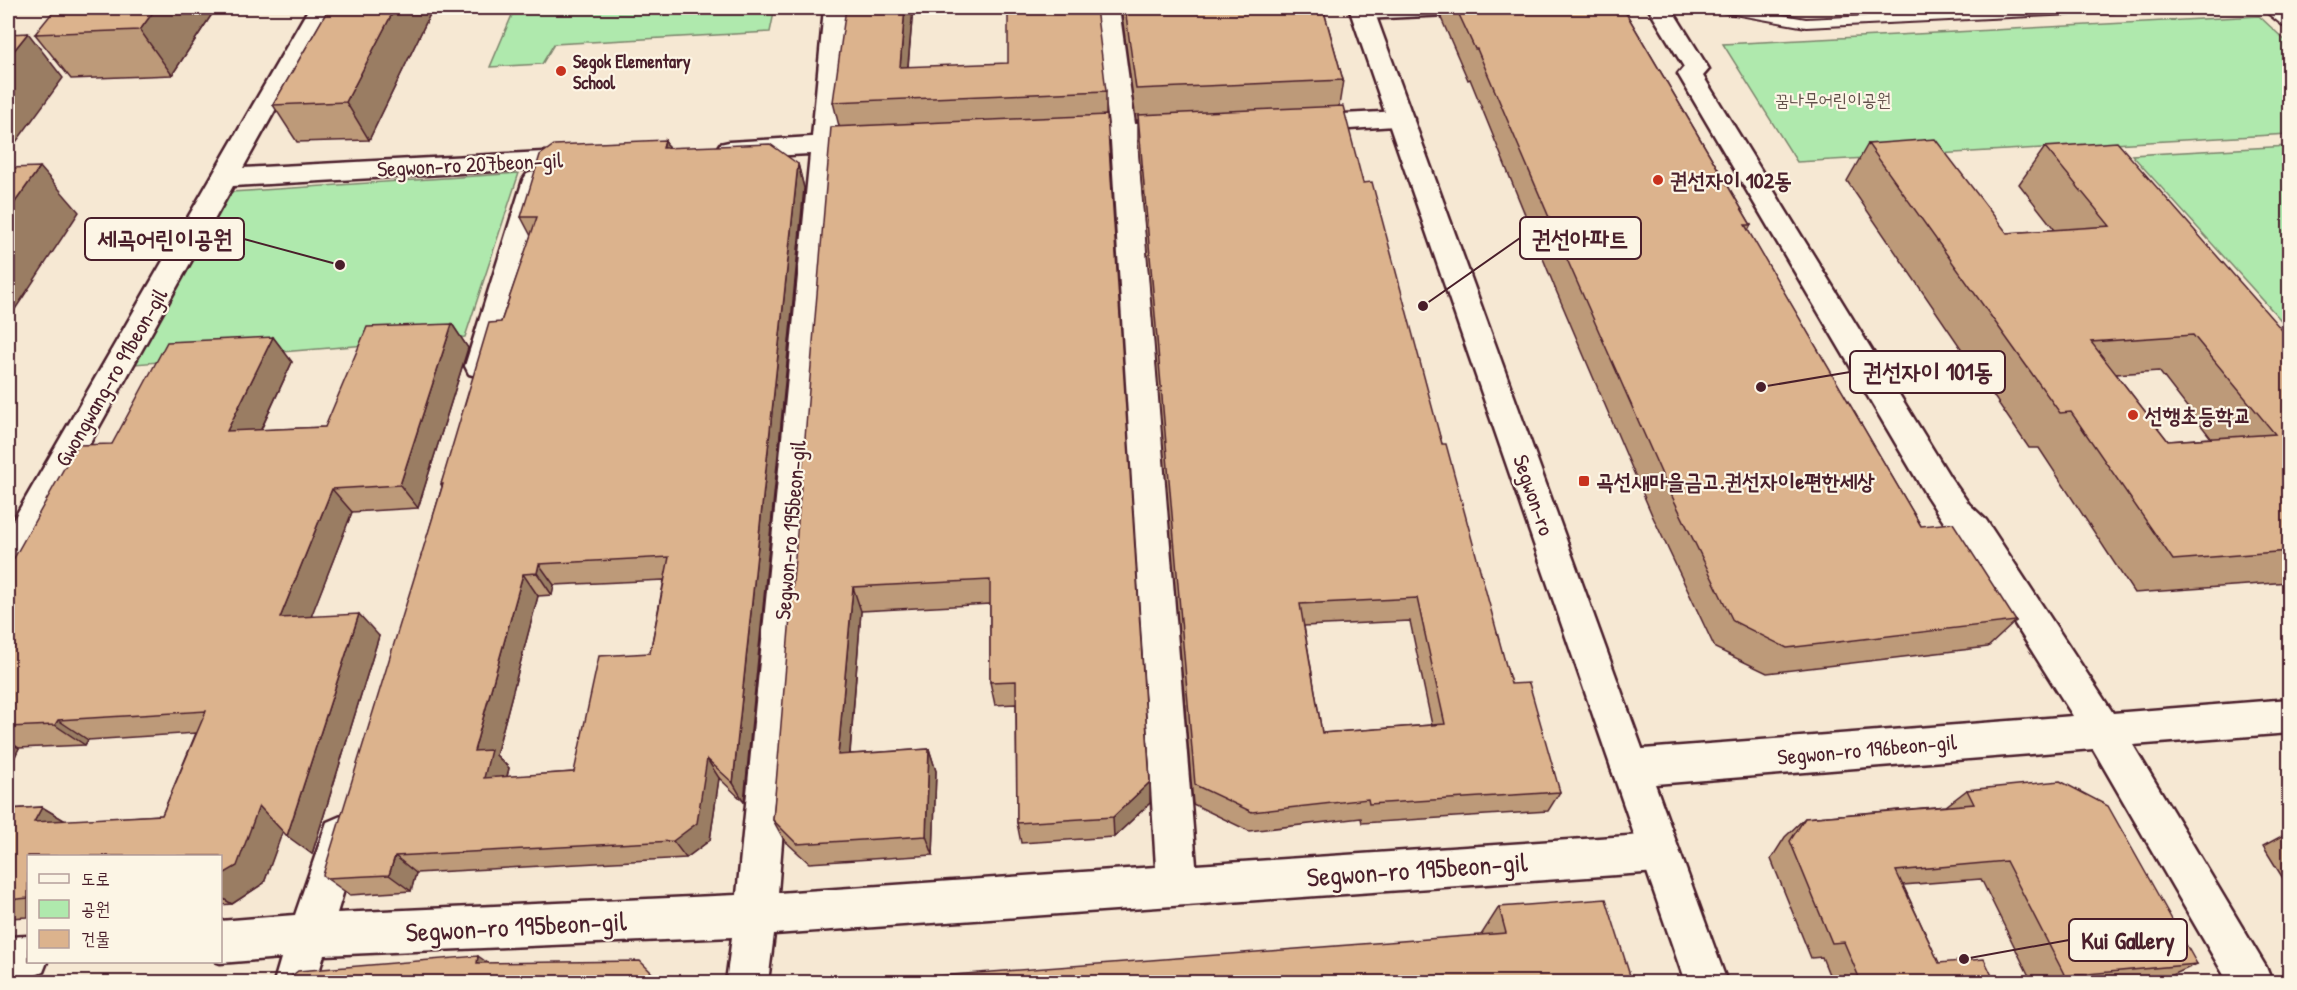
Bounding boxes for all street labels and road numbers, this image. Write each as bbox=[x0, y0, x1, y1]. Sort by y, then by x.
street label: Segwon-ro 207beon-gil bbox=[376, 144, 564, 184]
street label: Gwongwang-ro 91beon-gil bbox=[48, 282, 174, 472]
street label: Segwon-ro 195beon-gil bbox=[767, 439, 813, 621]
street label: Segwon-ro bbox=[1506, 450, 1562, 540]
street label: Segwon-ro 196beon-gil bbox=[1776, 726, 1958, 772]
street label: Segwon-ro 195beon-gil bbox=[1305, 843, 1530, 896]
street label: Segwon-ro 195beon-gil bbox=[405, 902, 628, 951]

